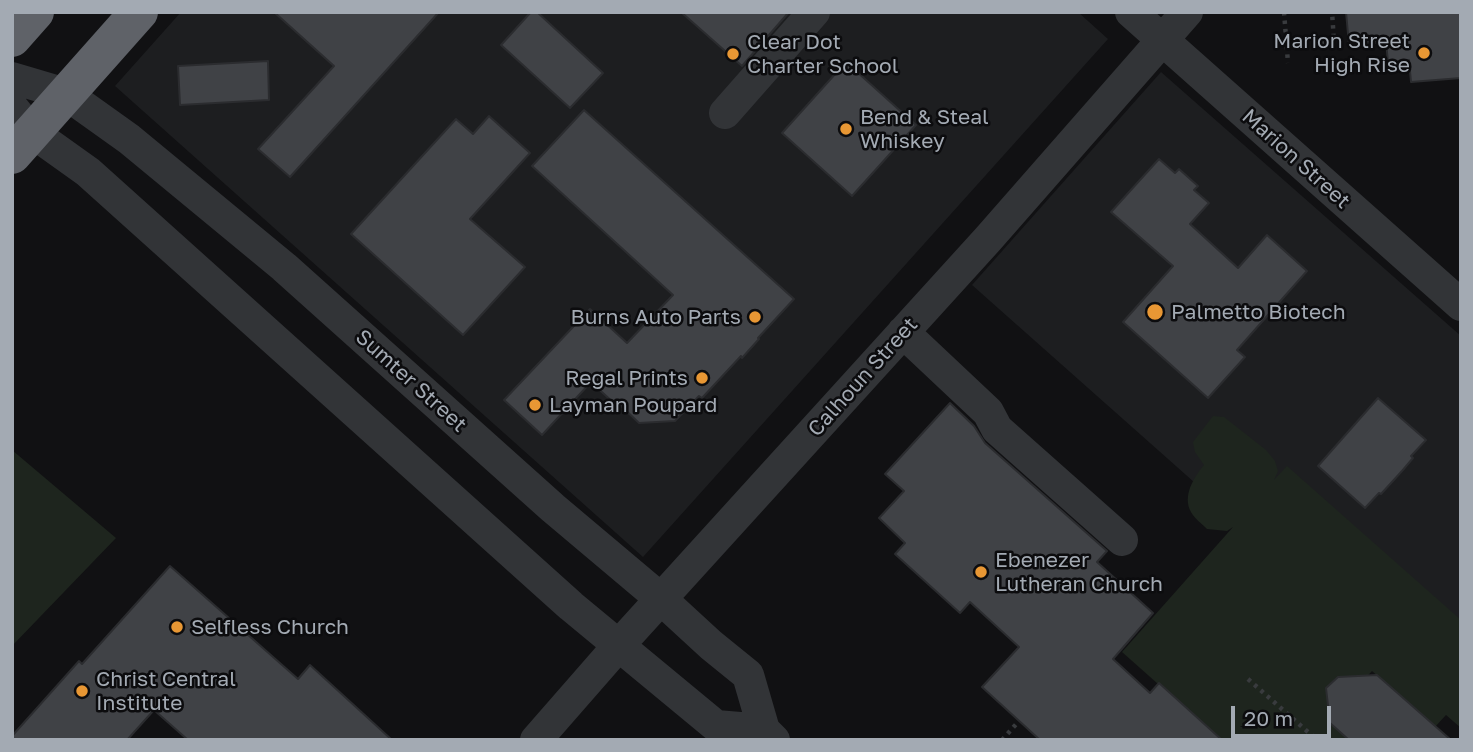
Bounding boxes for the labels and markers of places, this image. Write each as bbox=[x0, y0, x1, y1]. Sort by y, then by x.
place label: Marion Street High Rise bbox=[1273, 28, 1410, 78]
place label: Clear Dot Charter School bbox=[747, 29, 898, 79]
marker: Marion Street High Rise bbox=[1416, 45, 1432, 61]
marker: Clear Dot Charter School bbox=[725, 46, 741, 62]
place label: Bend & Steal Whiskey bbox=[860, 104, 989, 154]
marker: Bend & Steal Whiskey bbox=[838, 121, 854, 137]
place label: Palmetto Biotech bbox=[1171, 299, 1346, 325]
marker: Palmetto Biotech bbox=[1145, 302, 1165, 322]
place label: Burns Auto Parts bbox=[571, 304, 741, 330]
marker: Burns Auto Parts bbox=[747, 309, 763, 325]
place label: Regal Prints bbox=[565, 365, 688, 391]
marker: Regal Prints bbox=[694, 370, 710, 386]
place label: Layman Poupard bbox=[549, 392, 718, 418]
marker: Layman Poupard bbox=[527, 397, 543, 413]
place label: Ebenezer Lutheran Church bbox=[995, 547, 1163, 597]
marker: Ebenezer Lutheran Church bbox=[973, 564, 989, 580]
place label: Selfless Church bbox=[191, 614, 349, 640]
marker: Selfless Church bbox=[169, 619, 185, 635]
place label: Christ Central Institute bbox=[96, 666, 236, 716]
marker: Christ Central Institute bbox=[74, 683, 90, 699]

